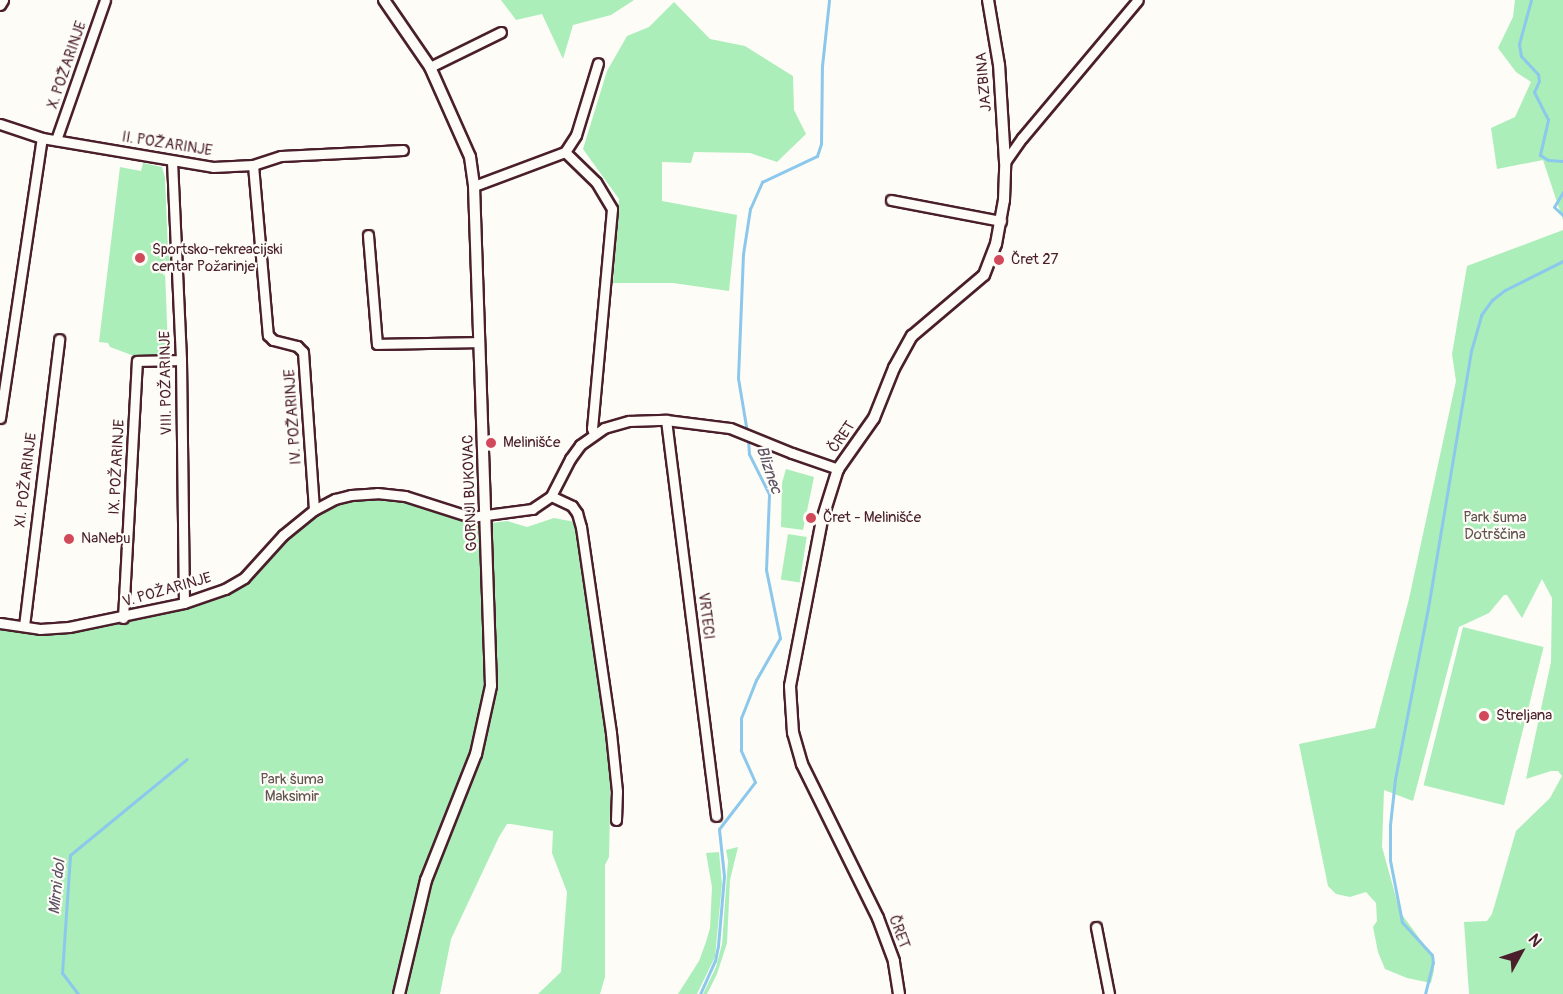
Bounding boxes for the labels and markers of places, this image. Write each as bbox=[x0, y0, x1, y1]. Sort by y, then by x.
place label: Sportsko-rekreacijski centar Požarinje bbox=[152, 240, 282, 275]
marker: Sportsko-rekreacijski centar Požarinje bbox=[133, 251, 147, 265]
place label: Čret 27 bbox=[1011, 251, 1058, 269]
marker: Čret 27 bbox=[992, 253, 1006, 267]
place label: Melinišće bbox=[503, 434, 560, 452]
marker: Melinišće bbox=[484, 436, 498, 450]
place label: Čret - Melinišće bbox=[823, 509, 921, 527]
marker: Čret - Melinišće bbox=[804, 511, 818, 525]
place label: NaNebu bbox=[81, 530, 131, 548]
marker: NaNebu bbox=[62, 532, 76, 546]
place label: Streljana bbox=[1496, 707, 1552, 725]
marker: Streljana bbox=[1477, 709, 1491, 723]

